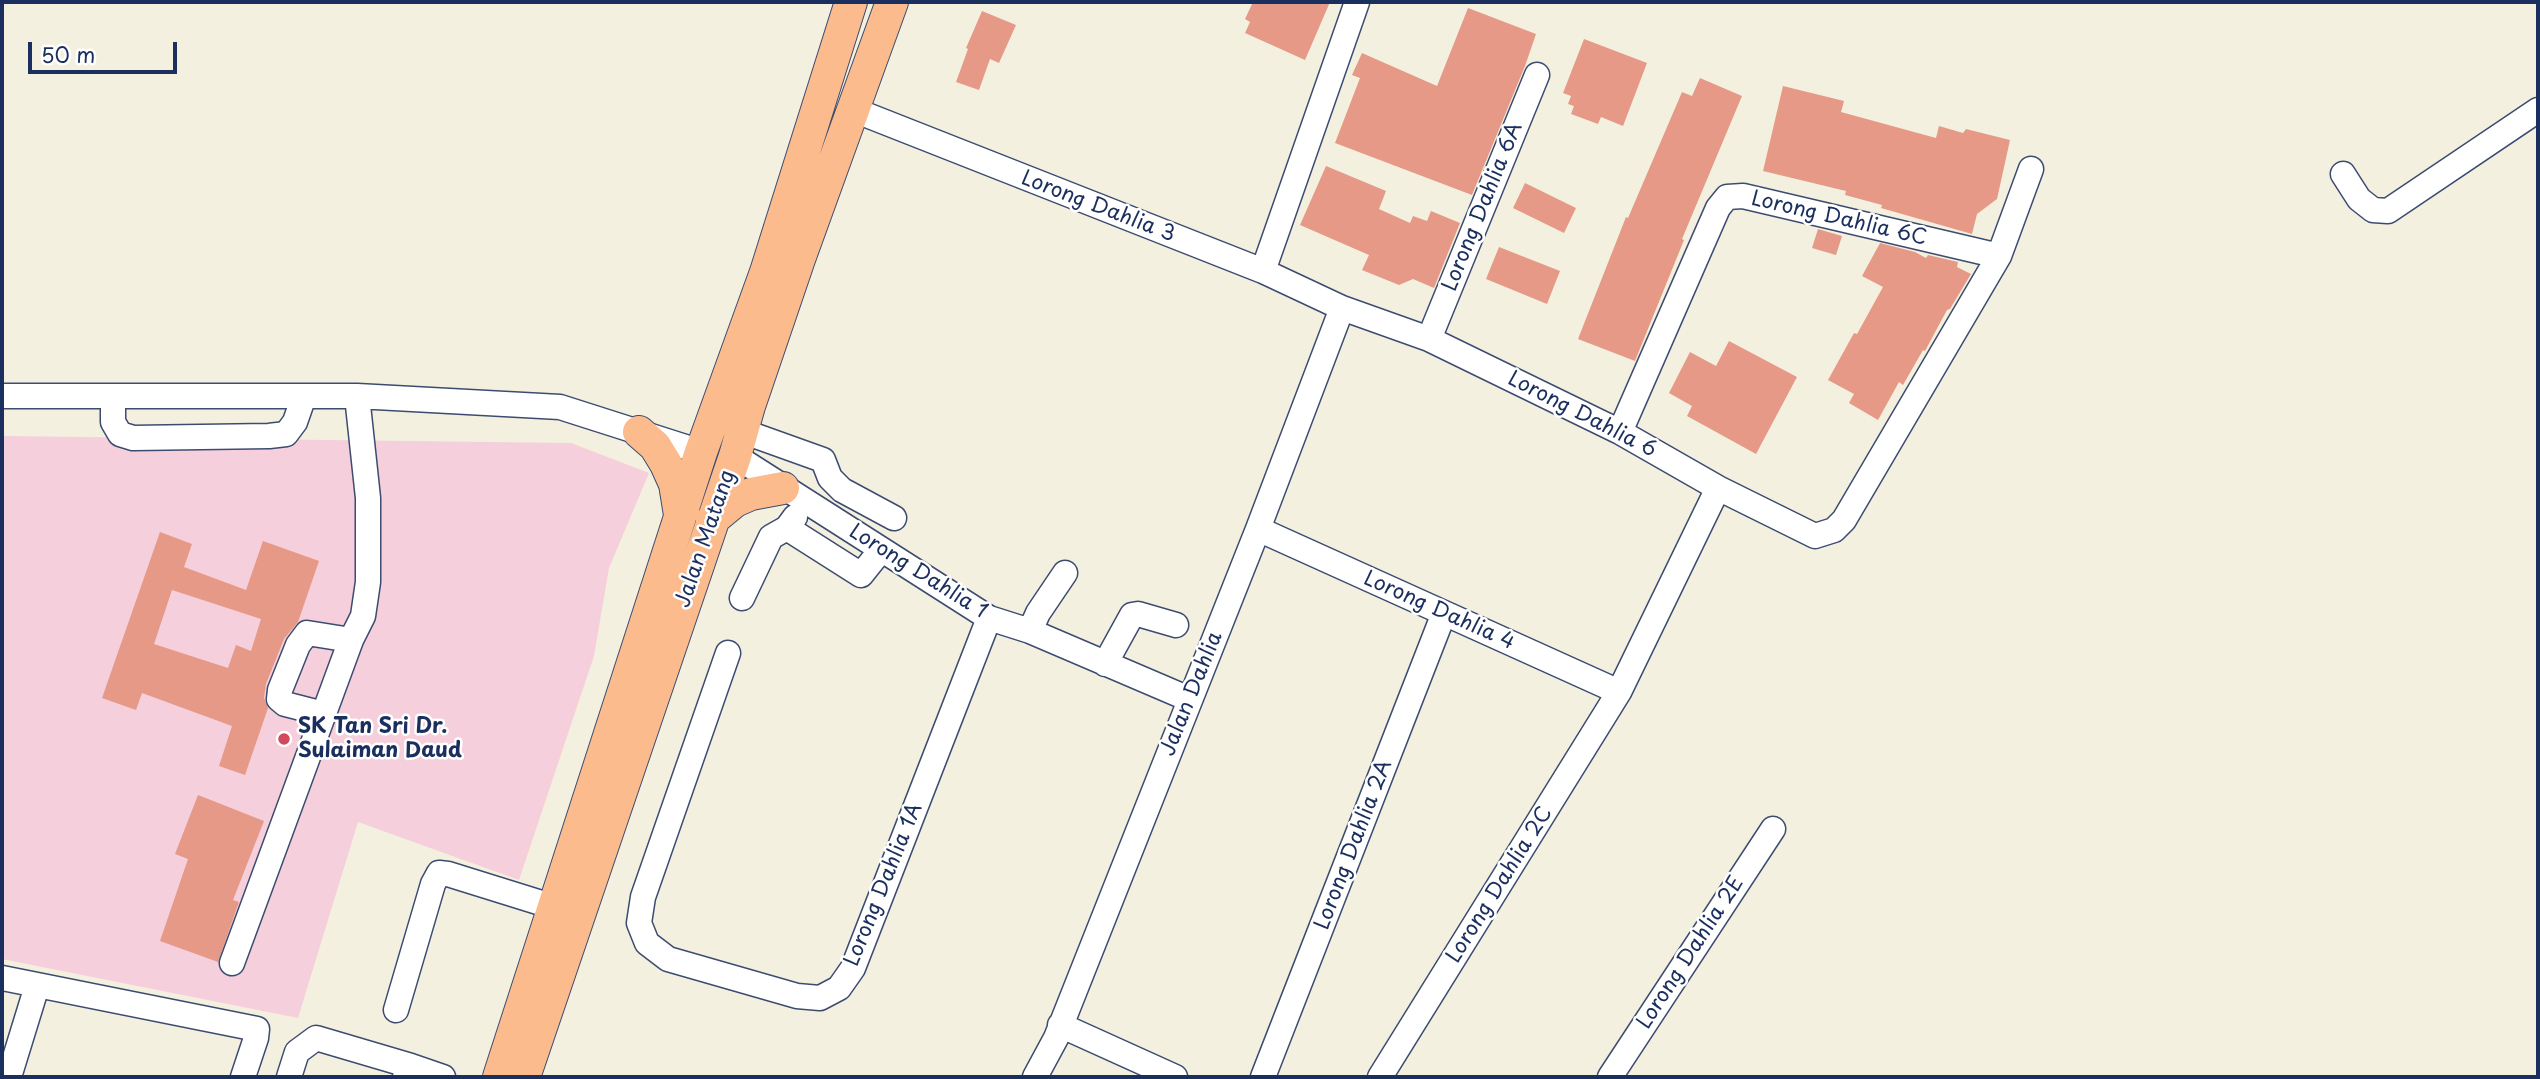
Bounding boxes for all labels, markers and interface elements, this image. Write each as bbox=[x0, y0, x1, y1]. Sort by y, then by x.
scale bar bbox=[32, 28, 180, 72]
text: 50 m bbox=[41, 38, 95, 70]
street label: Lorong Dahlia 6A bbox=[1438, 119, 1528, 295]
street label: Lorong Dahlia 3 bbox=[1018, 166, 1178, 248]
street label: Lorong Dahlia 6C bbox=[1749, 187, 1929, 251]
street label: Lorong Dahlia 6 bbox=[1503, 367, 1661, 463]
street label: Jalan Matang bbox=[671, 467, 741, 611]
street label: Lorong Dahlia 1 bbox=[844, 519, 992, 625]
street label: Lorong Dahlia 4 bbox=[1360, 566, 1518, 656]
street label: Jalan Dahlia bbox=[1156, 628, 1228, 760]
place label: SK Tan Sri Dr. Sulaiman Daud bbox=[298, 714, 462, 764]
marker: SK Tan Sri Dr. Sulaiman Daud bbox=[276, 731, 292, 747]
street label: Lorong Dahlia 2A bbox=[1310, 757, 1398, 933]
street label: Lorong Dahlia 1A bbox=[840, 800, 928, 970]
street label: Lorong Dahlia 2C bbox=[1442, 802, 1558, 968]
street label: Lorong Dahlia 2E bbox=[1632, 872, 1750, 1034]

